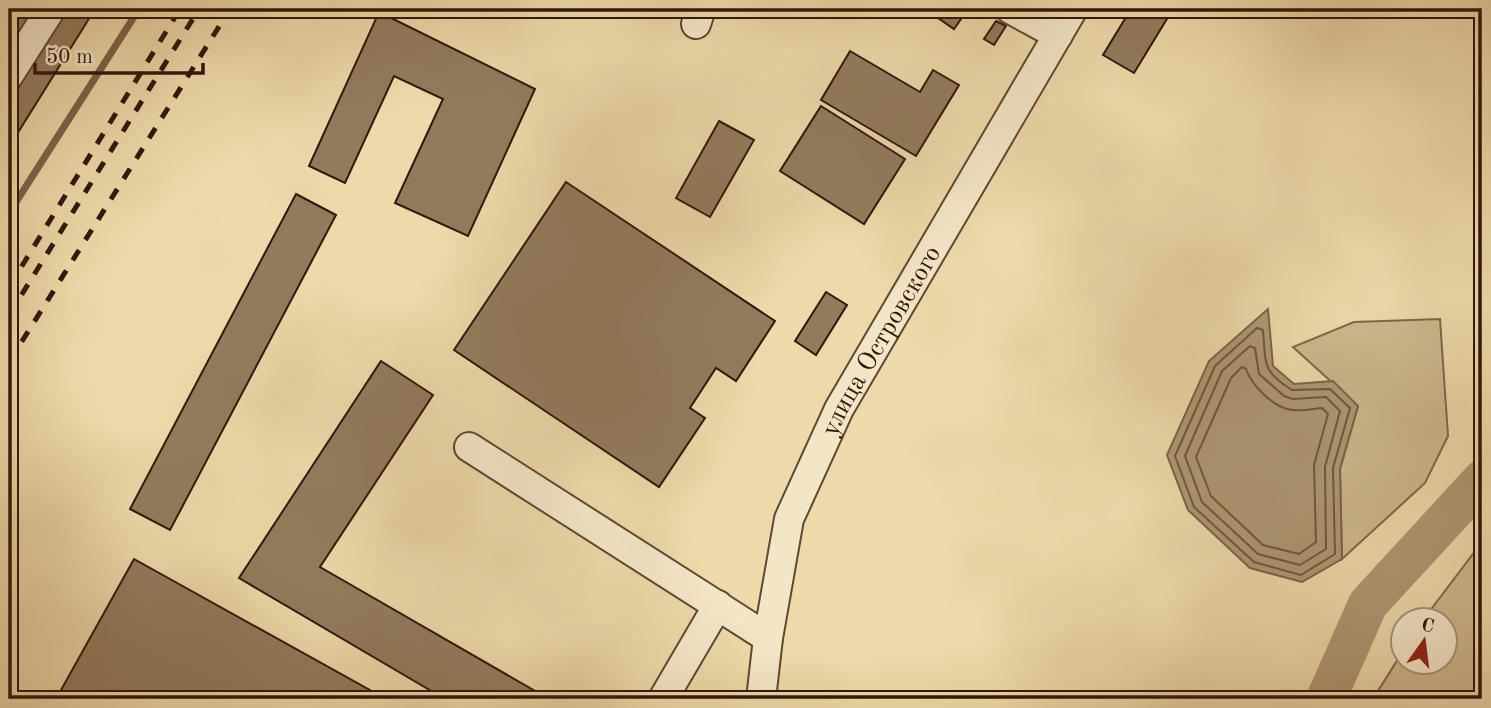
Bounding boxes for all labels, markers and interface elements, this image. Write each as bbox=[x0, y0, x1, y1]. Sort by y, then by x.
scale bar bbox=[35, 32, 203, 76]
text: 50 m bbox=[46, 47, 93, 68]
street label: улица Островского bbox=[818, 242, 947, 440]
north arrow bbox=[1390, 606, 1460, 676]
text: С bbox=[1419, 616, 1436, 638]

